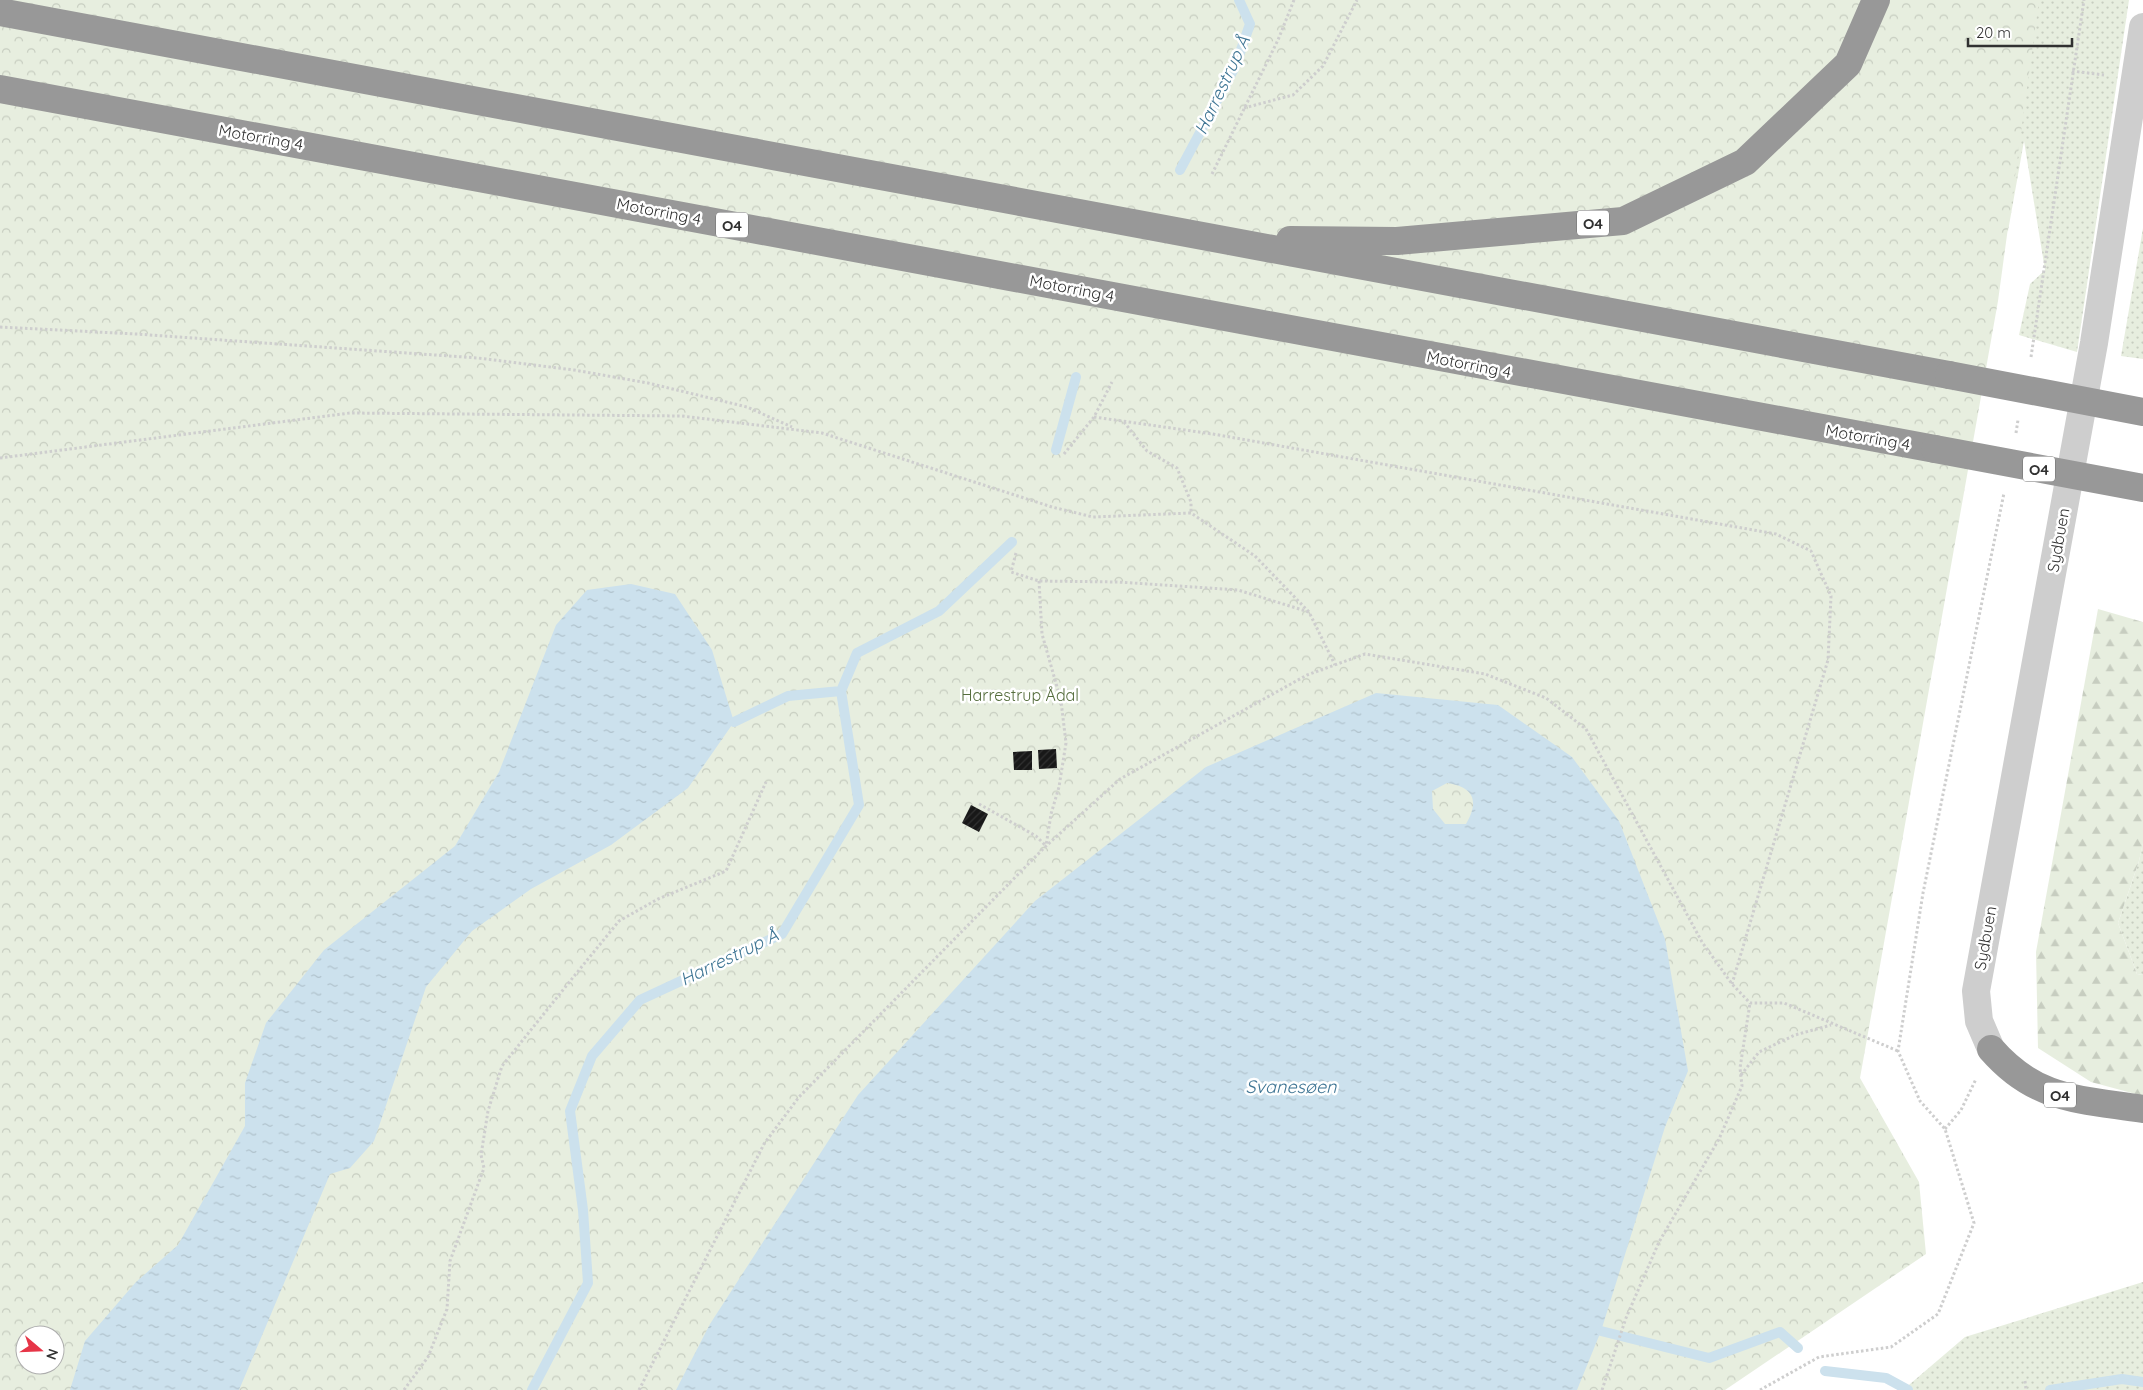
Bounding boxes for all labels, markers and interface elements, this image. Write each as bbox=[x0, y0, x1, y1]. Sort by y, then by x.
scale bar bbox=[1968, 15, 2072, 47]
text: 20 m bbox=[1976, 23, 2011, 42]
water label: Harrestrup Å bbox=[1189, 31, 1255, 138]
street label: Motorring 4 bbox=[217, 120, 305, 154]
street label: Motorring 4 bbox=[615, 193, 703, 229]
road number: O4 bbox=[1577, 210, 1609, 236]
road number: O4 bbox=[716, 212, 748, 238]
street label: Motorring 4 bbox=[1028, 270, 1116, 306]
street label: Motorring 4 bbox=[1425, 346, 1513, 382]
street label: Motorring 4 bbox=[1824, 420, 1912, 454]
road number: O4 bbox=[2023, 456, 2055, 482]
street label: Sydbuen bbox=[2043, 506, 2073, 574]
park label: Harrestrup Ådal bbox=[961, 685, 1079, 705]
street label: Sydbuen bbox=[1970, 904, 2000, 972]
water label: Harrestrup Å bbox=[676, 923, 782, 991]
water label: Svanesøen bbox=[1246, 1075, 1337, 1098]
road number: O4 bbox=[2044, 1082, 2076, 1108]
north arrow bbox=[15, 1325, 65, 1375]
text: N bbox=[42, 1346, 62, 1362]

